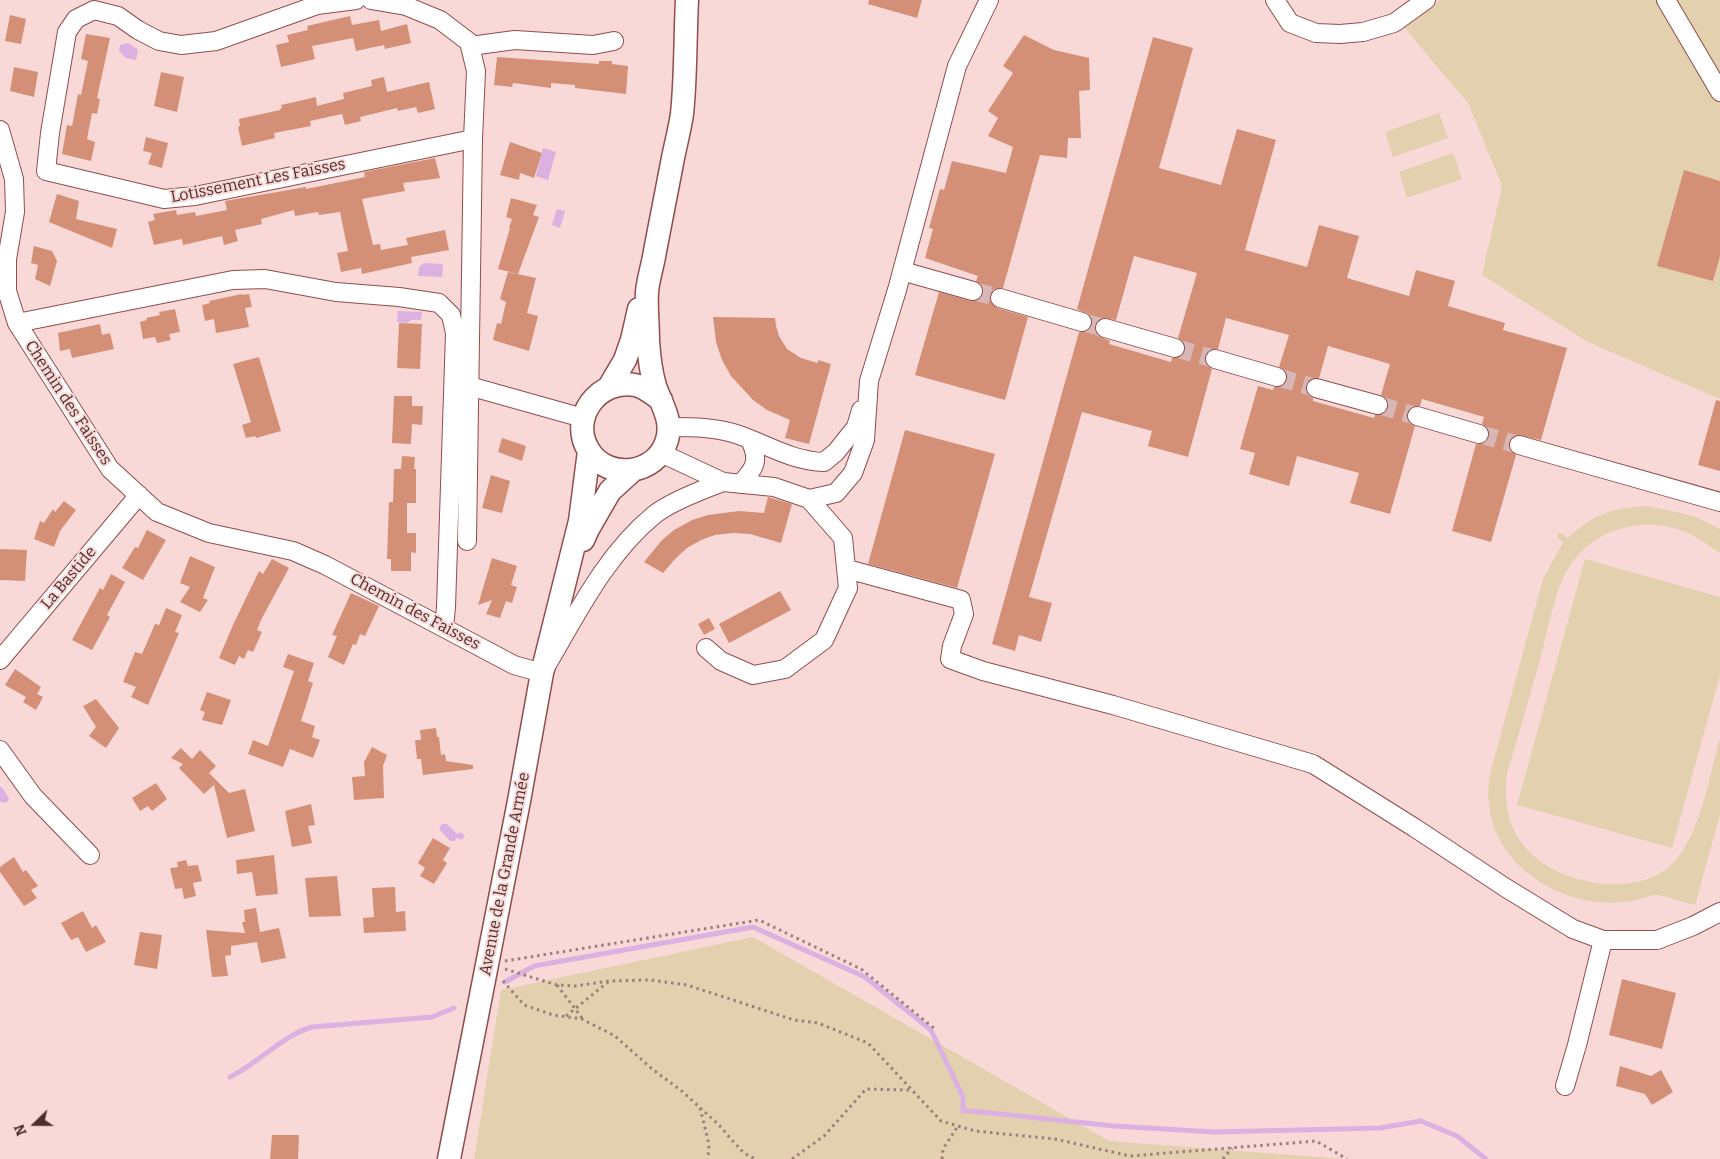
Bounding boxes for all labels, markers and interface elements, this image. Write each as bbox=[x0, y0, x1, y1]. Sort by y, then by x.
street label: Lotissement Les Faïsses bbox=[169, 155, 347, 207]
street label: Chemin des Faisses bbox=[21, 337, 115, 469]
street label: La Bastide bbox=[37, 543, 101, 613]
street label: Chemin des Faisses bbox=[347, 570, 483, 654]
street label: Avenue de la Grande Armée bbox=[476, 771, 534, 977]
north arrow bbox=[10, 1099, 60, 1149]
text: N bbox=[11, 1122, 31, 1138]

